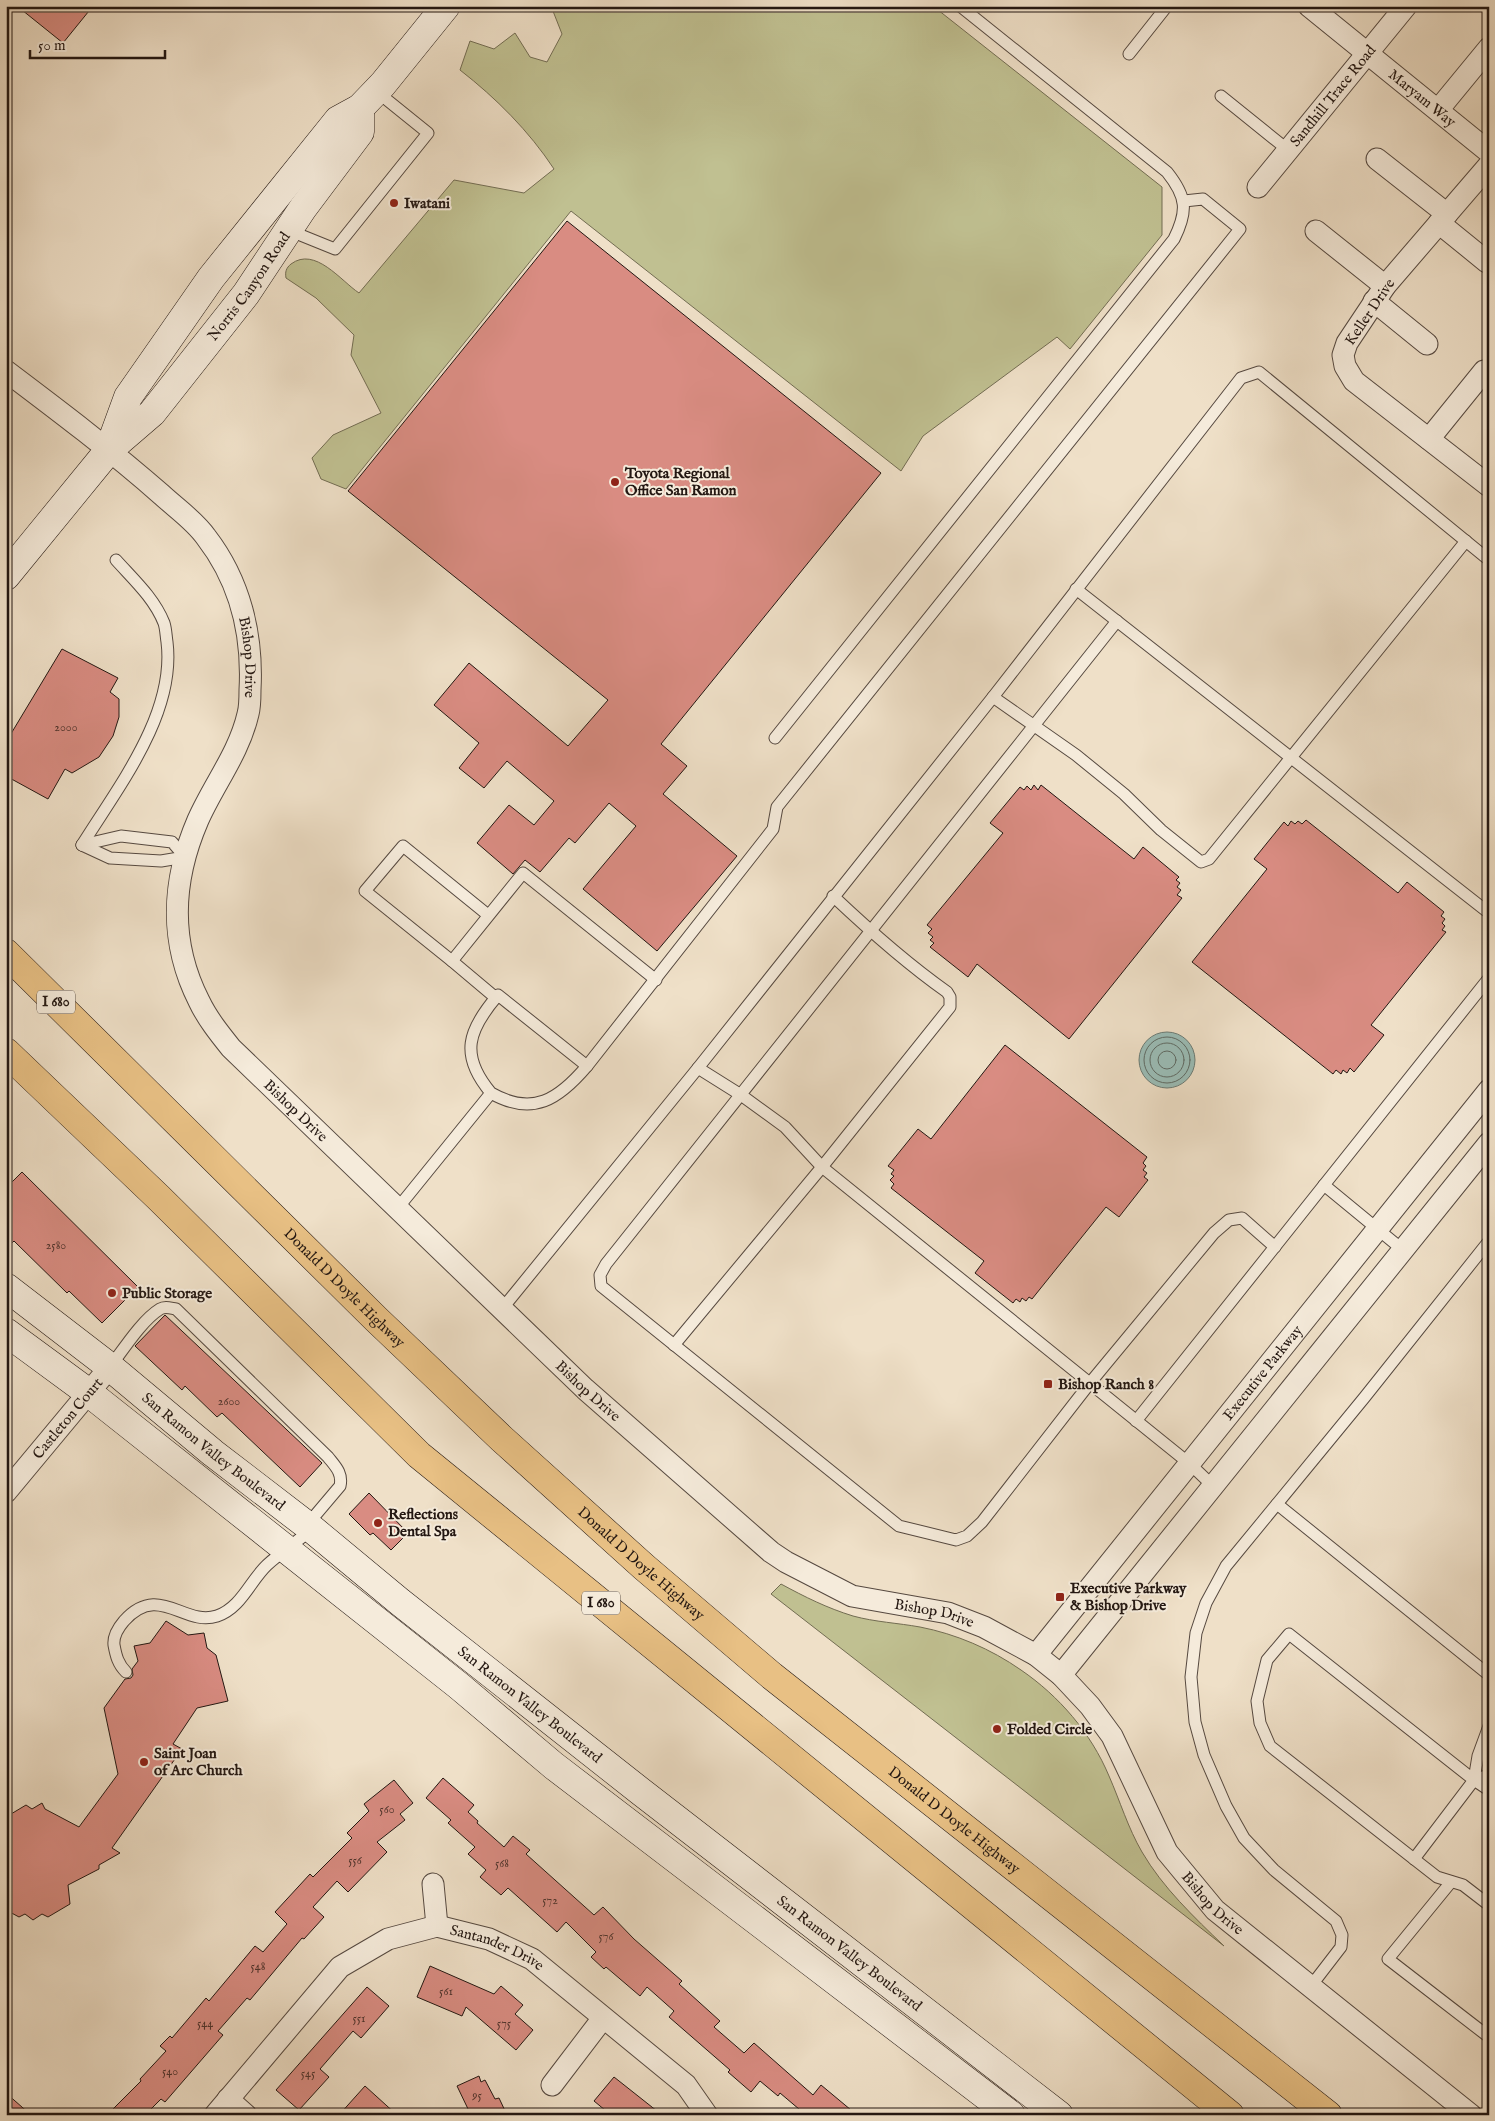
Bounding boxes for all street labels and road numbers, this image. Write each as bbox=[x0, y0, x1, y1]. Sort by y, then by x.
street label: Sandhill Trace Road bbox=[1285, 40, 1381, 150]
street label: Maryam Way bbox=[1385, 65, 1461, 132]
street label: Norris Canyon Road bbox=[203, 227, 295, 345]
street label: Keller Drive bbox=[1341, 275, 1399, 349]
street label: Bishop Drive bbox=[235, 615, 260, 698]
road number: I 680 bbox=[37, 990, 75, 1014]
street label: Bishop Drive bbox=[260, 1075, 332, 1146]
street label: Donald D Doyle Highway bbox=[280, 1224, 410, 1352]
street label: Executive Parkway bbox=[1219, 1321, 1307, 1424]
street label: Bishop Drive bbox=[552, 1356, 625, 1426]
street label: Castleton Court bbox=[28, 1374, 107, 1463]
street label: San Ramon Valley Boulevard bbox=[138, 1388, 290, 1515]
street label: Donald D Doyle Highway bbox=[574, 1502, 709, 1625]
road number: I 680 bbox=[582, 1592, 620, 1615]
street label: Bishop Drive bbox=[893, 1594, 977, 1632]
street label: San Ramon Valley Boulevard bbox=[454, 1642, 607, 1768]
street label: Donald D Doyle Highway bbox=[884, 1762, 1025, 1878]
street label: Bishop Drive bbox=[1178, 1868, 1248, 1939]
street label: San Ramon Valley Boulevard bbox=[773, 1891, 927, 2016]
street label: Santander Drive bbox=[448, 1920, 548, 1975]

